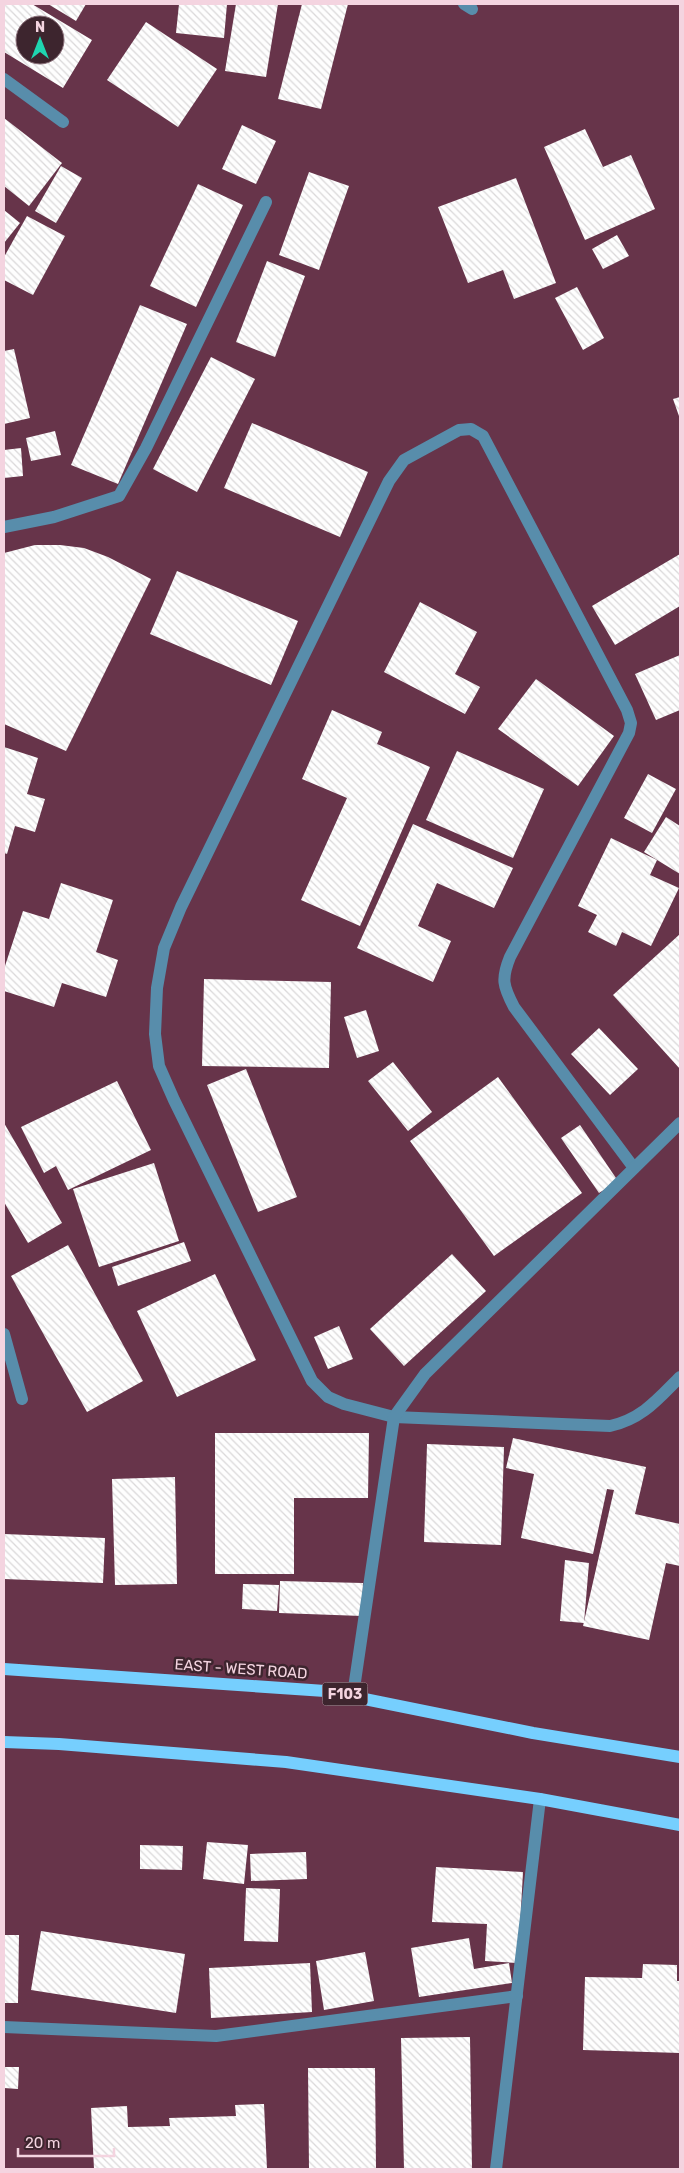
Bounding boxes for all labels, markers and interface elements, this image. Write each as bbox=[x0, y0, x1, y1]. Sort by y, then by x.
north arrow bbox=[15, 15, 65, 65]
text: N bbox=[35, 19, 45, 36]
street label: EAST - WEST ROAD bbox=[174, 1655, 308, 1683]
road number: F103 bbox=[322, 1682, 368, 1706]
scale bar bbox=[18, 2126, 114, 2158]
text: 20 m bbox=[25, 2134, 60, 2152]

